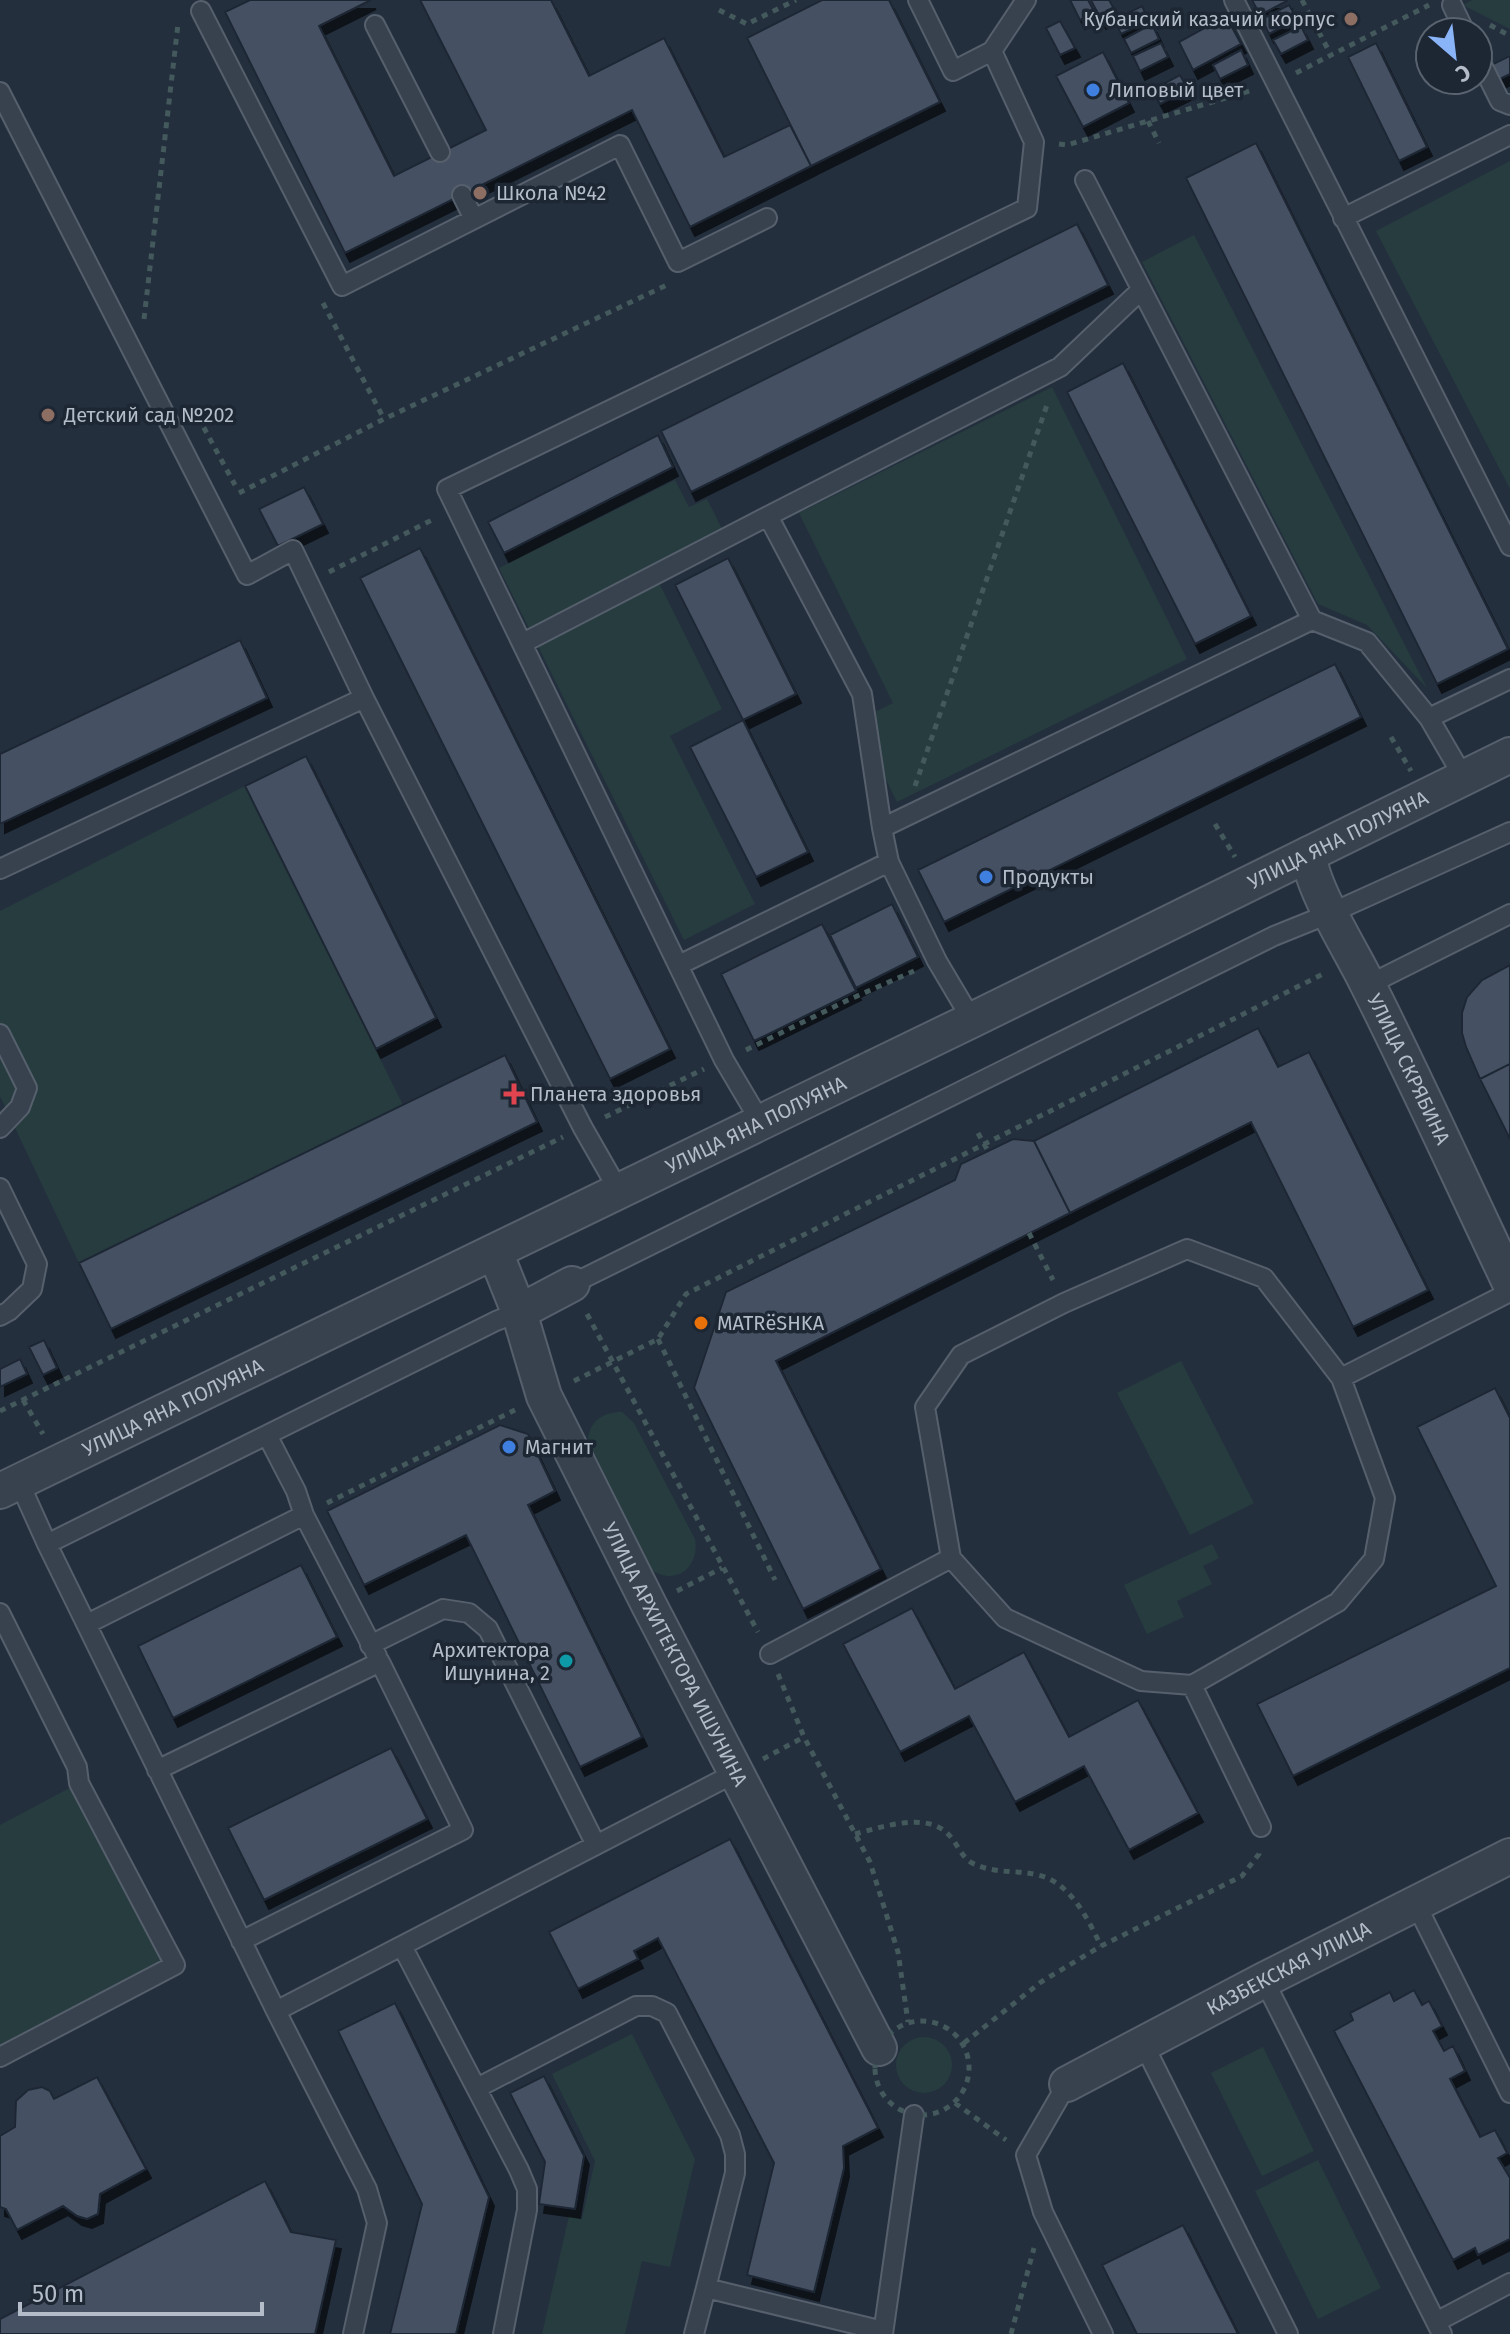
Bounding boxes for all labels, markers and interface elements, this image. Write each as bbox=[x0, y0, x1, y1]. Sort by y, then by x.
place label: Кубанский казачий корпус bbox=[1083, 7, 1335, 31]
marker: Кубанский казачий корпус bbox=[1342, 10, 1360, 28]
north arrow bbox=[1414, 16, 1494, 96]
text: С bbox=[1451, 58, 1475, 88]
place label: Липовый цвет bbox=[1109, 78, 1244, 102]
marker: Липовый цвет bbox=[1084, 81, 1102, 99]
place label: Школа №42 bbox=[496, 181, 606, 205]
marker: Школа №42 bbox=[471, 184, 489, 202]
place label: Детский сад №202 bbox=[63, 403, 234, 427]
marker: Детский сад №202 bbox=[39, 406, 57, 424]
street label: УЛИЦА ЯНА ПОЛУЯНА bbox=[1244, 785, 1432, 894]
place label: Продукты bbox=[1002, 865, 1094, 889]
marker: Продукты bbox=[977, 868, 995, 886]
street label: УЛИЦА СКРЯБИНА bbox=[1362, 990, 1455, 1149]
street label: УЛИЦА ЯНА ПОЛУЯНА bbox=[662, 1071, 851, 1179]
place label: Планета здоровья bbox=[530, 1082, 701, 1106]
marker: Планета здоровья bbox=[505, 1085, 523, 1103]
place label: MATRёSHKA bbox=[717, 1311, 825, 1335]
marker: MATRёSHKA bbox=[692, 1314, 710, 1332]
street label: УЛИЦА ЯНА ПОЛУЯНА bbox=[79, 1353, 267, 1461]
place label: Магнит bbox=[525, 1435, 594, 1459]
marker: Магнит bbox=[500, 1438, 518, 1456]
street label: УЛИЦА АРХИТЕКТОРА ИШУНИНА bbox=[598, 1519, 753, 1791]
place label: Архитектора Ишунина, 2 bbox=[433, 1638, 550, 1685]
marker: Архитектора Ишунина, 2 bbox=[557, 1652, 575, 1670]
street label: КАЗБЕКСКАЯ УЛИЦА bbox=[1202, 1916, 1375, 2020]
scale bar bbox=[20, 2266, 262, 2316]
text: 50 m bbox=[32, 2280, 84, 2308]

